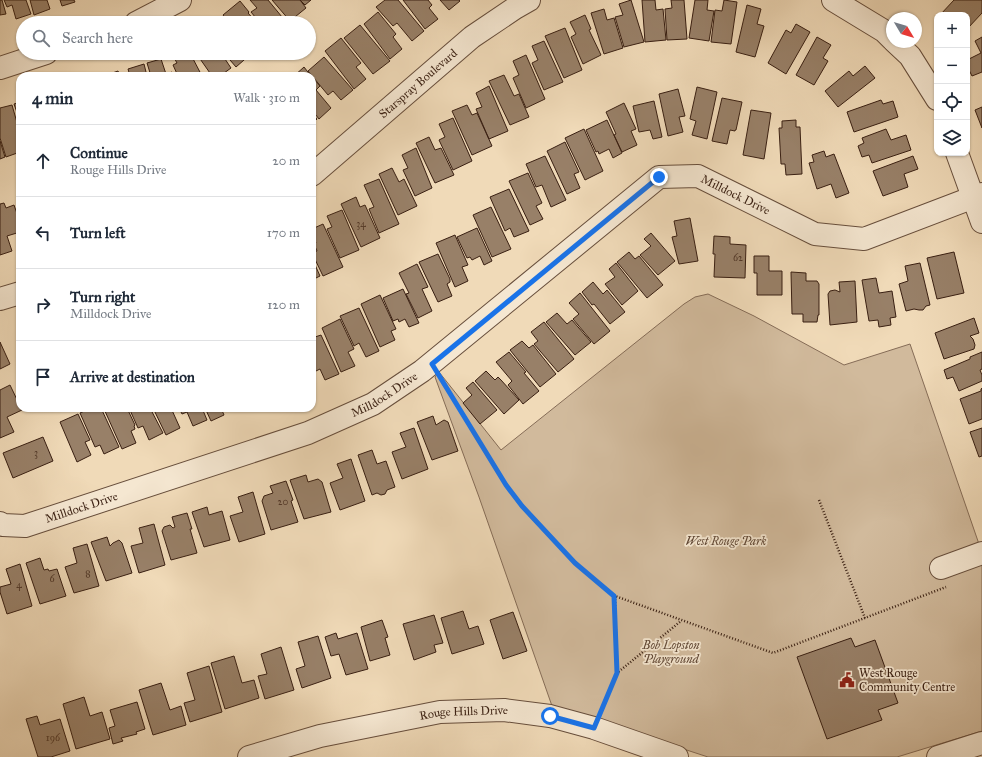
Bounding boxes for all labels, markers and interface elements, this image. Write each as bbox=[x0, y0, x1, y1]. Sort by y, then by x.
north arrow bbox=[886, 12, 922, 48]
map controls bbox=[934, 12, 970, 156]
button: + bbox=[934, 12, 970, 48]
search box bbox=[16, 16, 316, 60]
icon: search bbox=[30, 27, 52, 49]
text: Search here bbox=[62, 29, 133, 47]
street label: Starspray Boulevard bbox=[376, 46, 460, 121]
button: − bbox=[934, 48, 970, 84]
button: locate bbox=[934, 84, 970, 120]
text: 4 min bbox=[32, 88, 73, 109]
text: Walk · 310 m bbox=[233, 90, 300, 106]
button: layers bbox=[934, 120, 970, 156]
text: Continue bbox=[70, 144, 128, 162]
icon: ahead bbox=[32, 150, 54, 172]
text: 20 m bbox=[272, 153, 300, 169]
text: Rouge Hills Drive bbox=[70, 162, 166, 178]
route end bbox=[650, 168, 668, 186]
street label: Milldock Drive bbox=[699, 172, 772, 218]
house number: 34 bbox=[356, 218, 366, 230]
icon: left bbox=[32, 222, 54, 244]
text: Turn left bbox=[70, 224, 126, 242]
text: 170 m bbox=[267, 225, 300, 241]
house number: 62 bbox=[733, 252, 743, 264]
text: Turn right bbox=[70, 288, 135, 306]
icon: right bbox=[32, 294, 54, 316]
text: 120 m bbox=[267, 297, 300, 313]
text: Milldock Drive bbox=[70, 306, 152, 322]
icon: arrive bbox=[32, 366, 54, 388]
text: Arrive at destination bbox=[70, 368, 195, 386]
street label: Milldock Drive bbox=[349, 369, 420, 420]
house number: 3 bbox=[34, 447, 38, 459]
street label: Milldock Drive bbox=[43, 489, 119, 526]
house number: 20 bbox=[278, 496, 289, 508]
park label: West Rouge Park bbox=[686, 534, 767, 548]
house number: 8 bbox=[85, 568, 91, 580]
house number: 6 bbox=[49, 573, 55, 585]
house number: 4 bbox=[16, 579, 22, 591]
park label: Bob Lopston Playground bbox=[641, 638, 700, 666]
place label: West Rouge Community Centre bbox=[859, 666, 955, 694]
public building icon: West Rouge Community Centre bbox=[838, 671, 856, 689]
street label: Rouge Hills Drive bbox=[418, 703, 509, 723]
route start bbox=[541, 707, 559, 725]
house number: 196 bbox=[46, 732, 61, 744]

